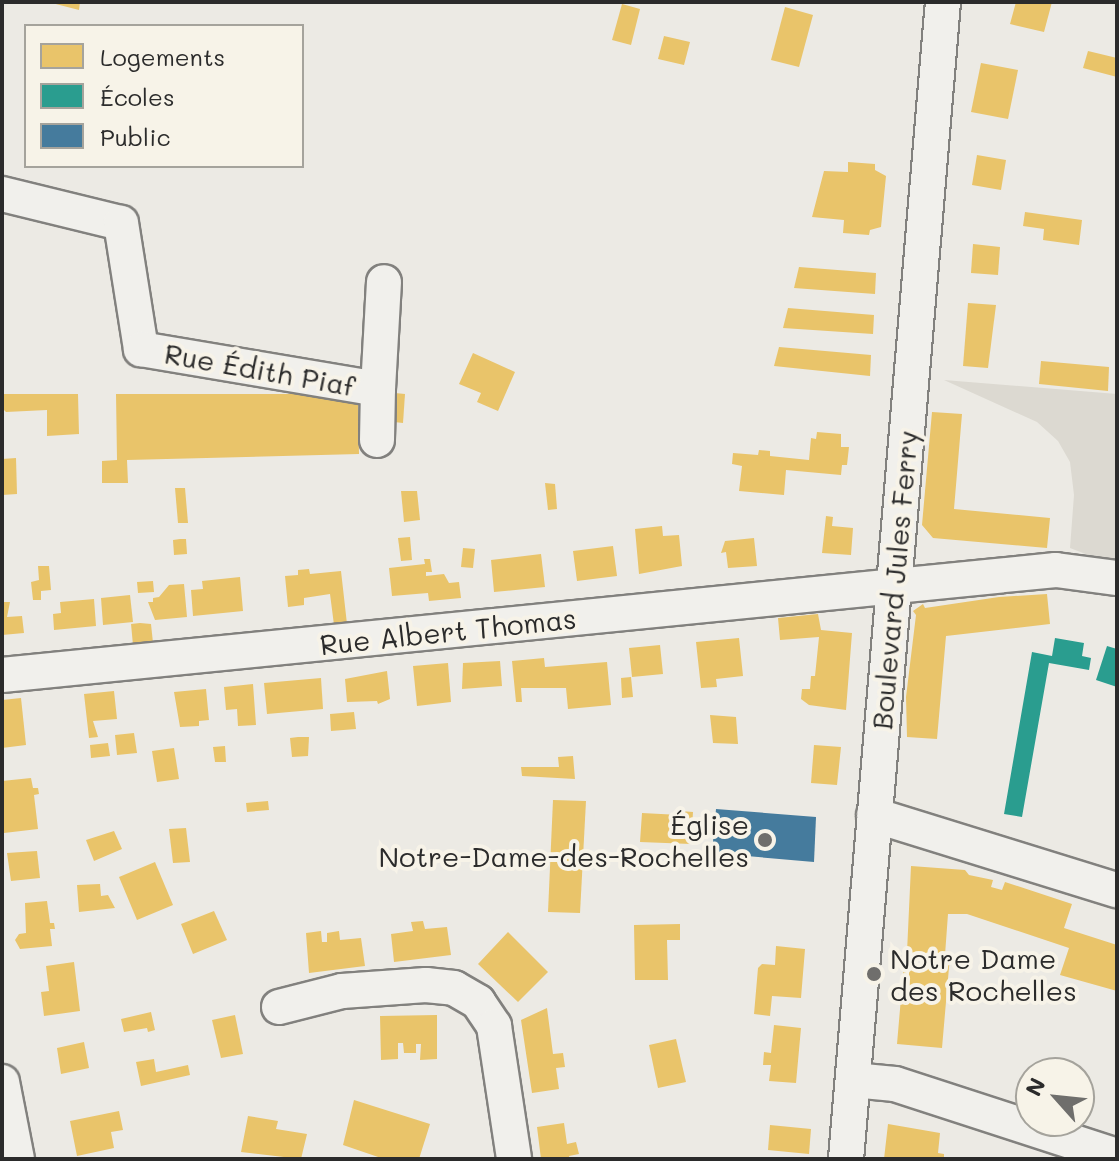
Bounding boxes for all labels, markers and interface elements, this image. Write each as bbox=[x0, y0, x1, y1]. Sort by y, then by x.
legend bbox=[24, 24, 304, 168]
text: Logements bbox=[100, 41, 225, 72]
text: Écoles bbox=[100, 81, 175, 112]
text: Public bbox=[100, 121, 171, 152]
street label: Rue Édith Piaf bbox=[162, 336, 358, 402]
street label: Boulevard Jules Ferry bbox=[864, 429, 924, 731]
street label: Rue Albert Thomas bbox=[318, 601, 578, 661]
place label: Église Notre-Dame-des-Rochelles bbox=[378, 807, 749, 873]
marker: Église Notre-Dame-des-Rochelles bbox=[756, 831, 774, 849]
place label: Notre Dame des Rochelles bbox=[890, 941, 1077, 1007]
marker: Notre Dame des Rochelles bbox=[865, 965, 883, 983]
north arrow bbox=[1015, 1057, 1095, 1137]
text: N bbox=[1018, 1073, 1052, 1101]

